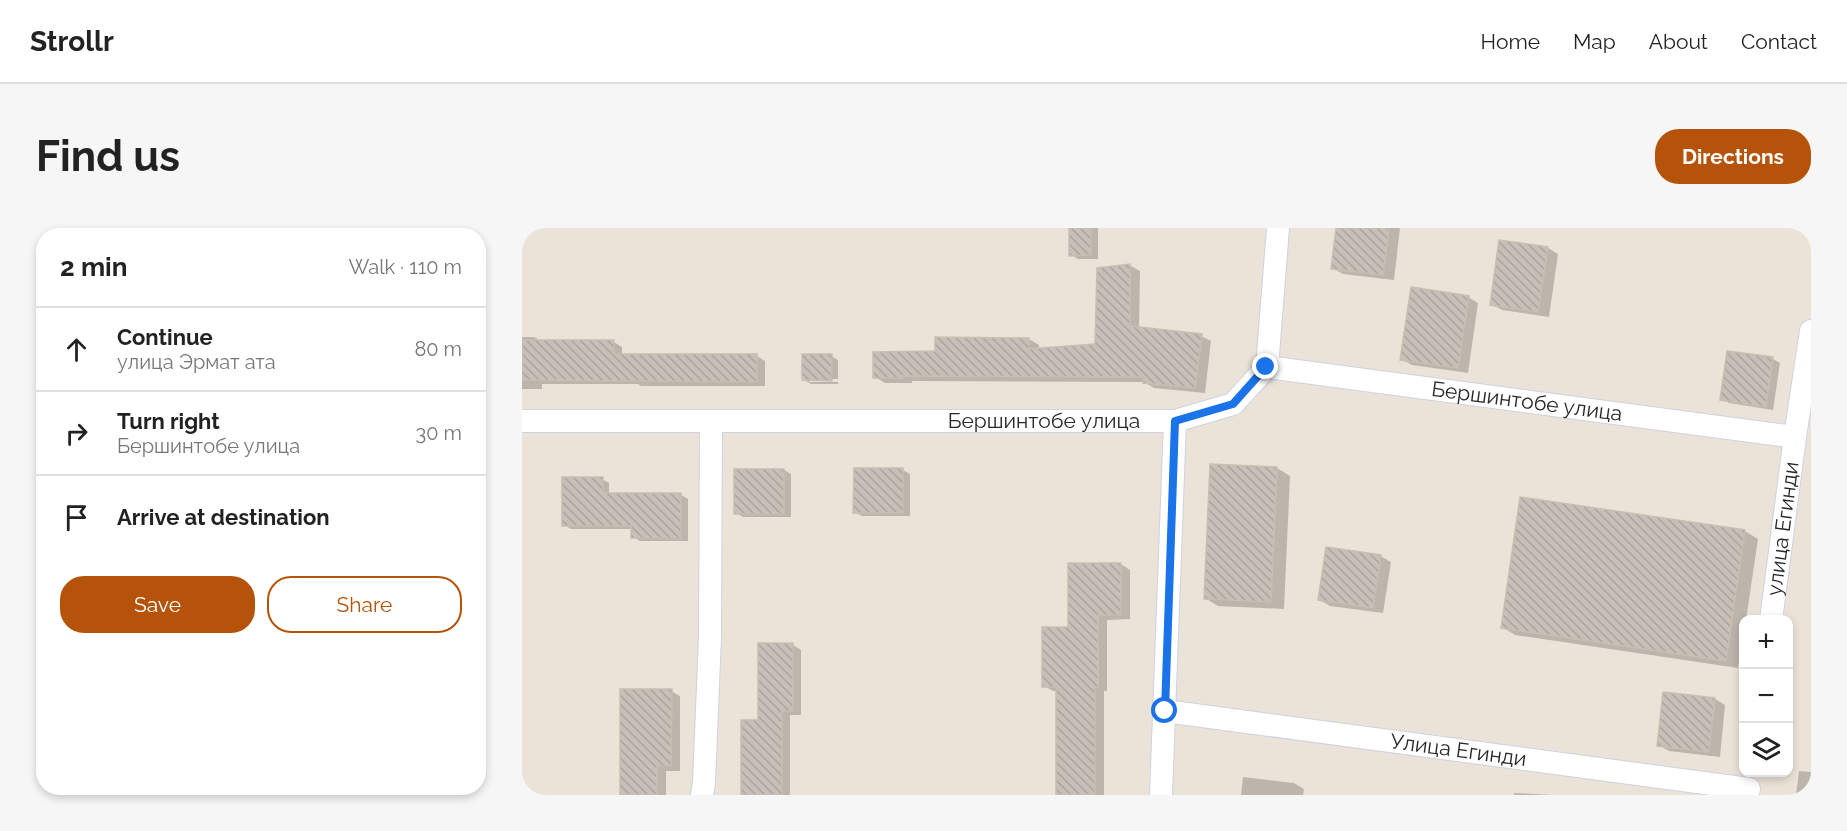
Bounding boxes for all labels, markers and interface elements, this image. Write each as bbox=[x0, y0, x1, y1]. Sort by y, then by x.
text: Strollr bbox=[30, 25, 114, 58]
text: Home bbox=[1481, 29, 1540, 54]
text: Map bbox=[1573, 29, 1616, 54]
text: About bbox=[1649, 29, 1708, 54]
text: Contact bbox=[1741, 29, 1817, 54]
button: Directions bbox=[1655, 129, 1811, 184]
text: Find us bbox=[36, 132, 180, 181]
text: 2 min bbox=[60, 252, 127, 282]
text: Walk · 110 m bbox=[348, 255, 462, 279]
text: Continue bbox=[117, 324, 213, 350]
icon: ahead bbox=[60, 333, 93, 366]
text: 80 m bbox=[414, 337, 462, 361]
text: улица Эрмат ата bbox=[117, 350, 276, 374]
route end bbox=[1252, 353, 1278, 379]
street label: Бершинтобе улица bbox=[1430, 376, 1624, 426]
text: Turn right bbox=[117, 408, 220, 434]
street label: Бершинтобе улица bbox=[948, 408, 1140, 433]
icon: right bbox=[60, 417, 93, 450]
text: 30 m bbox=[416, 421, 462, 445]
text: Бершинтобе улица bbox=[117, 434, 300, 458]
street label: улица Егинди bbox=[1761, 460, 1804, 597]
icon: arrive bbox=[60, 501, 93, 534]
text: Arrive at destination bbox=[117, 504, 330, 530]
button: Save bbox=[60, 576, 255, 633]
button: Share bbox=[267, 576, 462, 633]
map controls bbox=[1739, 615, 1793, 777]
button: + bbox=[1739, 615, 1793, 669]
button: − bbox=[1739, 669, 1793, 723]
route start bbox=[1151, 697, 1177, 723]
button: layers bbox=[1739, 723, 1793, 777]
street label: Улица Егинди bbox=[1389, 728, 1528, 771]

